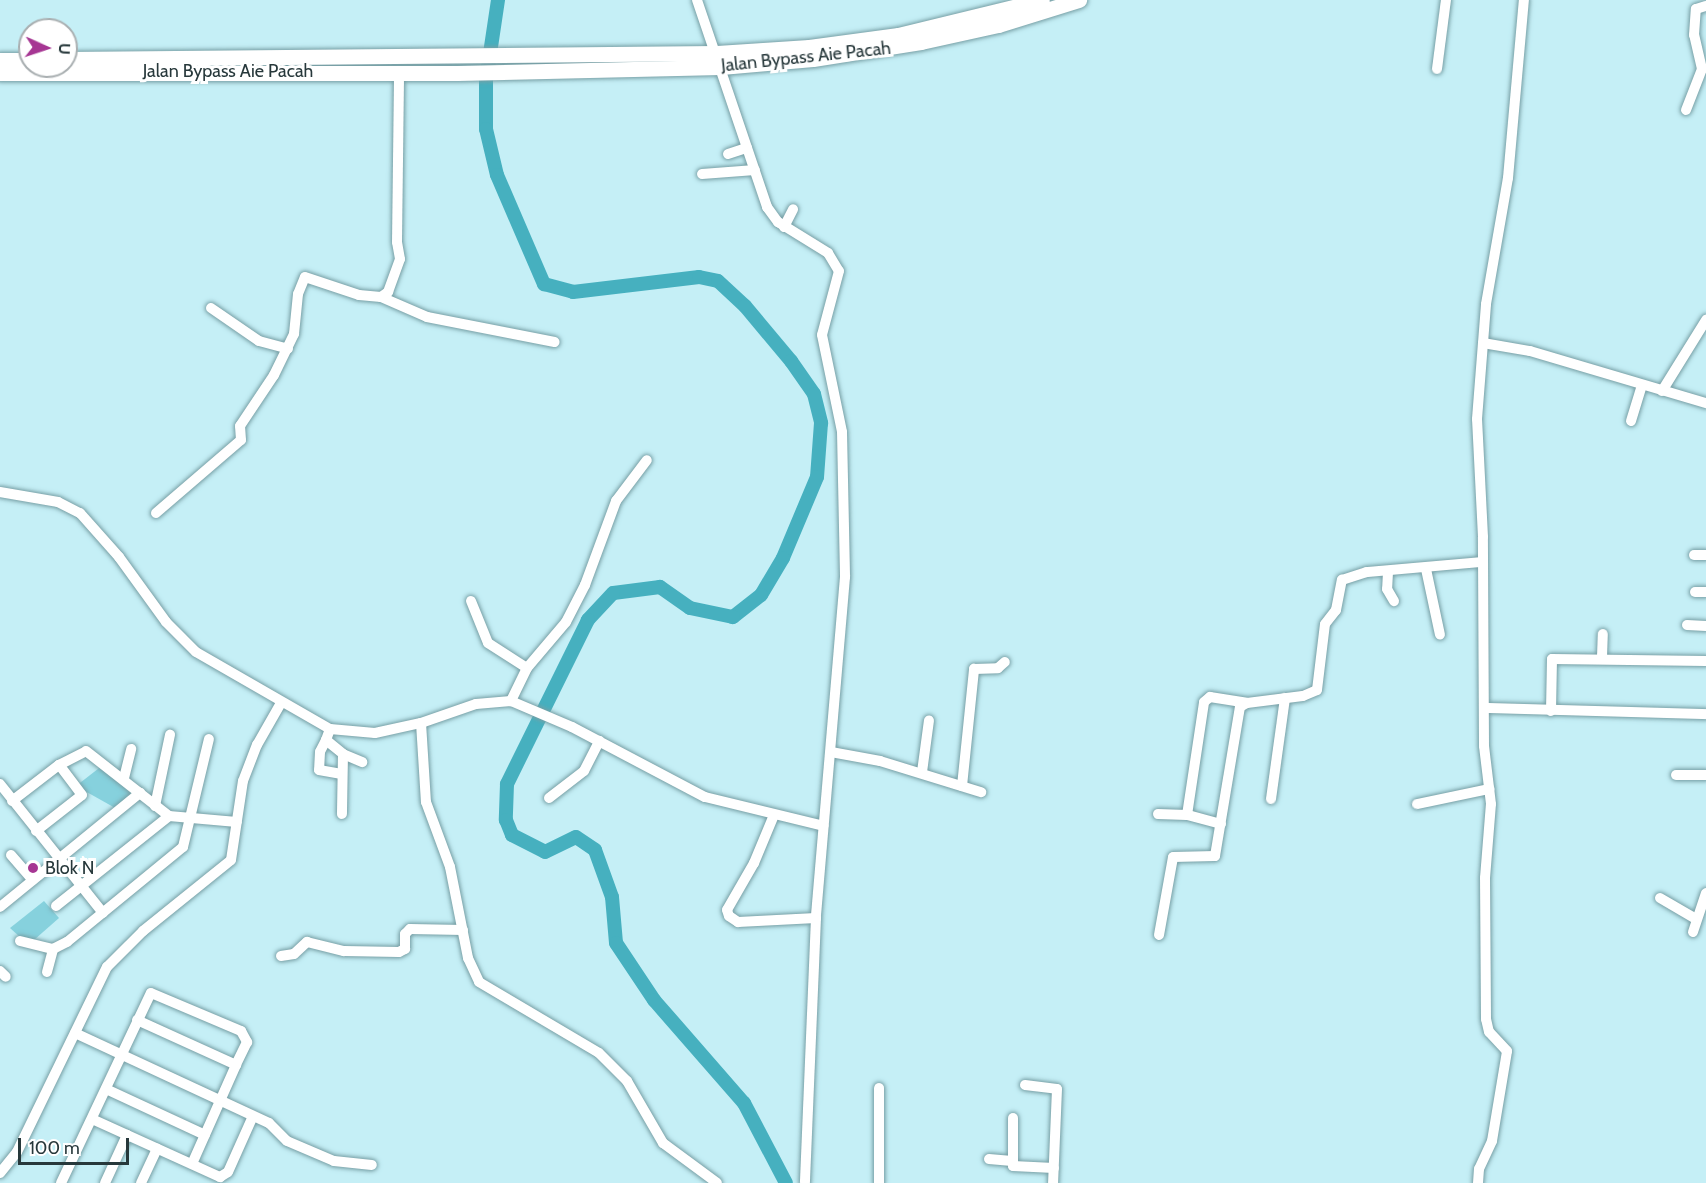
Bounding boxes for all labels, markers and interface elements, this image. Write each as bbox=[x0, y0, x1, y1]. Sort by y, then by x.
north arrow bbox=[18, 18, 78, 78]
street label: Jalan Bypass Aie Pacah bbox=[720, 37, 892, 77]
text: U bbox=[55, 43, 74, 55]
street label: Jalan Bypass Aie Pacah bbox=[143, 60, 313, 82]
place label: Blok N bbox=[45, 857, 94, 879]
marker: Blok N bbox=[26, 861, 40, 875]
scale bar bbox=[21, 1126, 132, 1164]
text: 100 m bbox=[29, 1137, 80, 1159]

